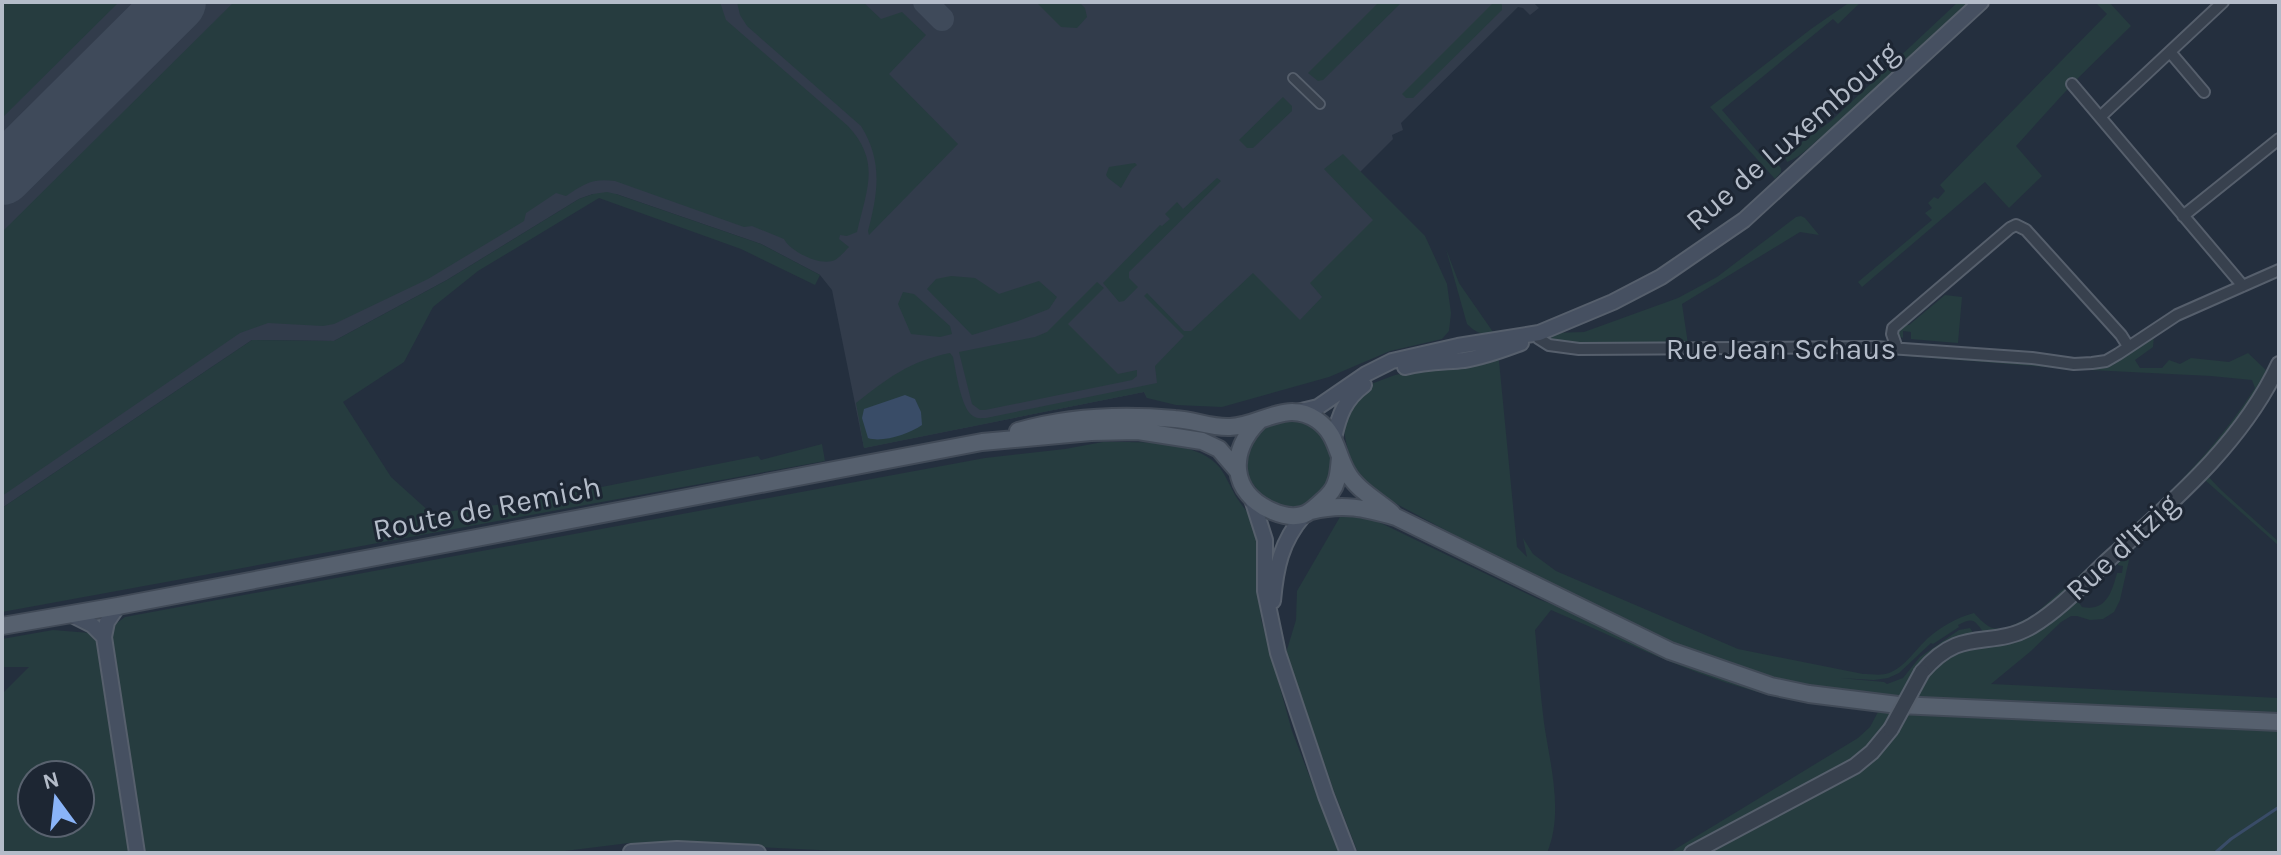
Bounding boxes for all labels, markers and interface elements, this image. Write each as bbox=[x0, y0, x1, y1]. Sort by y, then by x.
street label: Rue de Luxembourg bbox=[1678, 34, 1906, 238]
street label: Rue Jean Schaus bbox=[1666, 331, 1896, 367]
street label: Route de Remich bbox=[370, 468, 604, 548]
street label: Rue d'Itzig bbox=[2058, 486, 2186, 608]
north arrow bbox=[16, 759, 96, 839]
text: N bbox=[40, 766, 62, 795]

